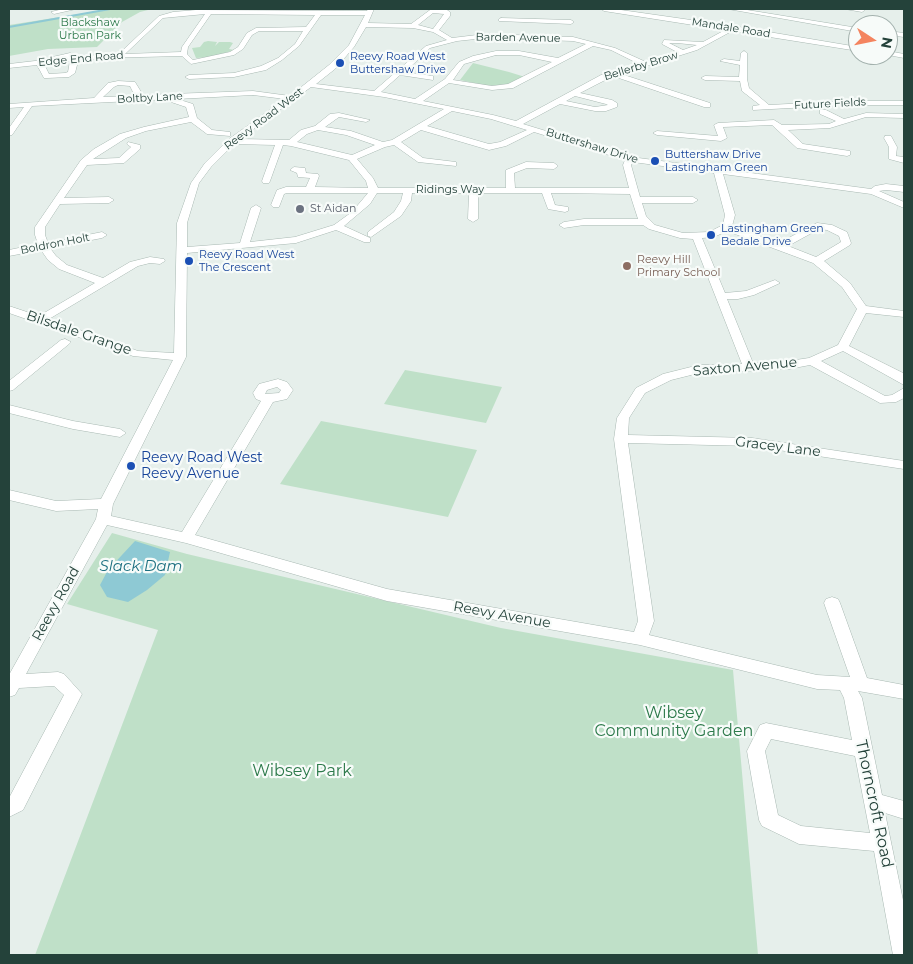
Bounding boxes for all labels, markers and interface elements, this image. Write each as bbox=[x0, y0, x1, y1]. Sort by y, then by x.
street label: Mandale Road bbox=[691, 15, 771, 41]
north arrow bbox=[848, 15, 898, 65]
park label: Blackshaw Urban Park bbox=[59, 16, 121, 42]
street label: Barden Avenue bbox=[475, 31, 561, 45]
text: N bbox=[877, 35, 897, 50]
street label: Bellerby Brow bbox=[602, 48, 680, 84]
street label: Edge End Road bbox=[38, 49, 124, 69]
place label: Reevy Road West Buttershaw Drive bbox=[350, 50, 446, 76]
marker: Reevy Road West Buttershaw Drive bbox=[334, 57, 346, 69]
street label: Reevy Road West bbox=[222, 85, 306, 153]
street label: Boltby Lane bbox=[117, 90, 183, 106]
street label: Future Fields bbox=[794, 96, 866, 112]
street label: Buttershaw Drive bbox=[544, 126, 640, 166]
place label: Buttershaw Drive Lastingham Green bbox=[665, 148, 768, 174]
marker: Buttershaw Drive Lastingham Green bbox=[649, 155, 661, 167]
street label: Ridings Way bbox=[416, 183, 484, 197]
place label: St Aidan bbox=[310, 202, 356, 216]
marker: St Aidan bbox=[294, 203, 306, 215]
place label: Lastingham Green Bedale Drive bbox=[721, 222, 824, 248]
marker: Lastingham Green Bedale Drive bbox=[705, 229, 717, 241]
street label: Boldron Holt bbox=[19, 231, 91, 257]
place label: Reevy Road West The Crescent bbox=[199, 248, 295, 274]
place label: Reevy Hill Primary School bbox=[637, 253, 720, 279]
marker: Reevy Road West The Crescent bbox=[183, 255, 195, 267]
marker: Reevy Hill Primary School bbox=[621, 260, 633, 272]
street label: Bilsdale Grange bbox=[24, 307, 134, 359]
street label: Saxton Avenue bbox=[692, 354, 798, 380]
street label: Gracey Lane bbox=[734, 433, 822, 461]
place label: Reevy Road West Reevy Avenue bbox=[141, 450, 263, 482]
marker: Reevy Road West Reevy Avenue bbox=[125, 460, 137, 472]
water label: Slack Dam bbox=[99, 558, 183, 576]
street label: Reevy Road bbox=[29, 564, 83, 644]
street label: Reevy Avenue bbox=[452, 598, 552, 632]
park label: Wibsey Community Garden bbox=[595, 703, 753, 741]
street label: Thorncroft Road bbox=[851, 738, 897, 870]
park label: Wibsey Park bbox=[252, 761, 352, 781]

